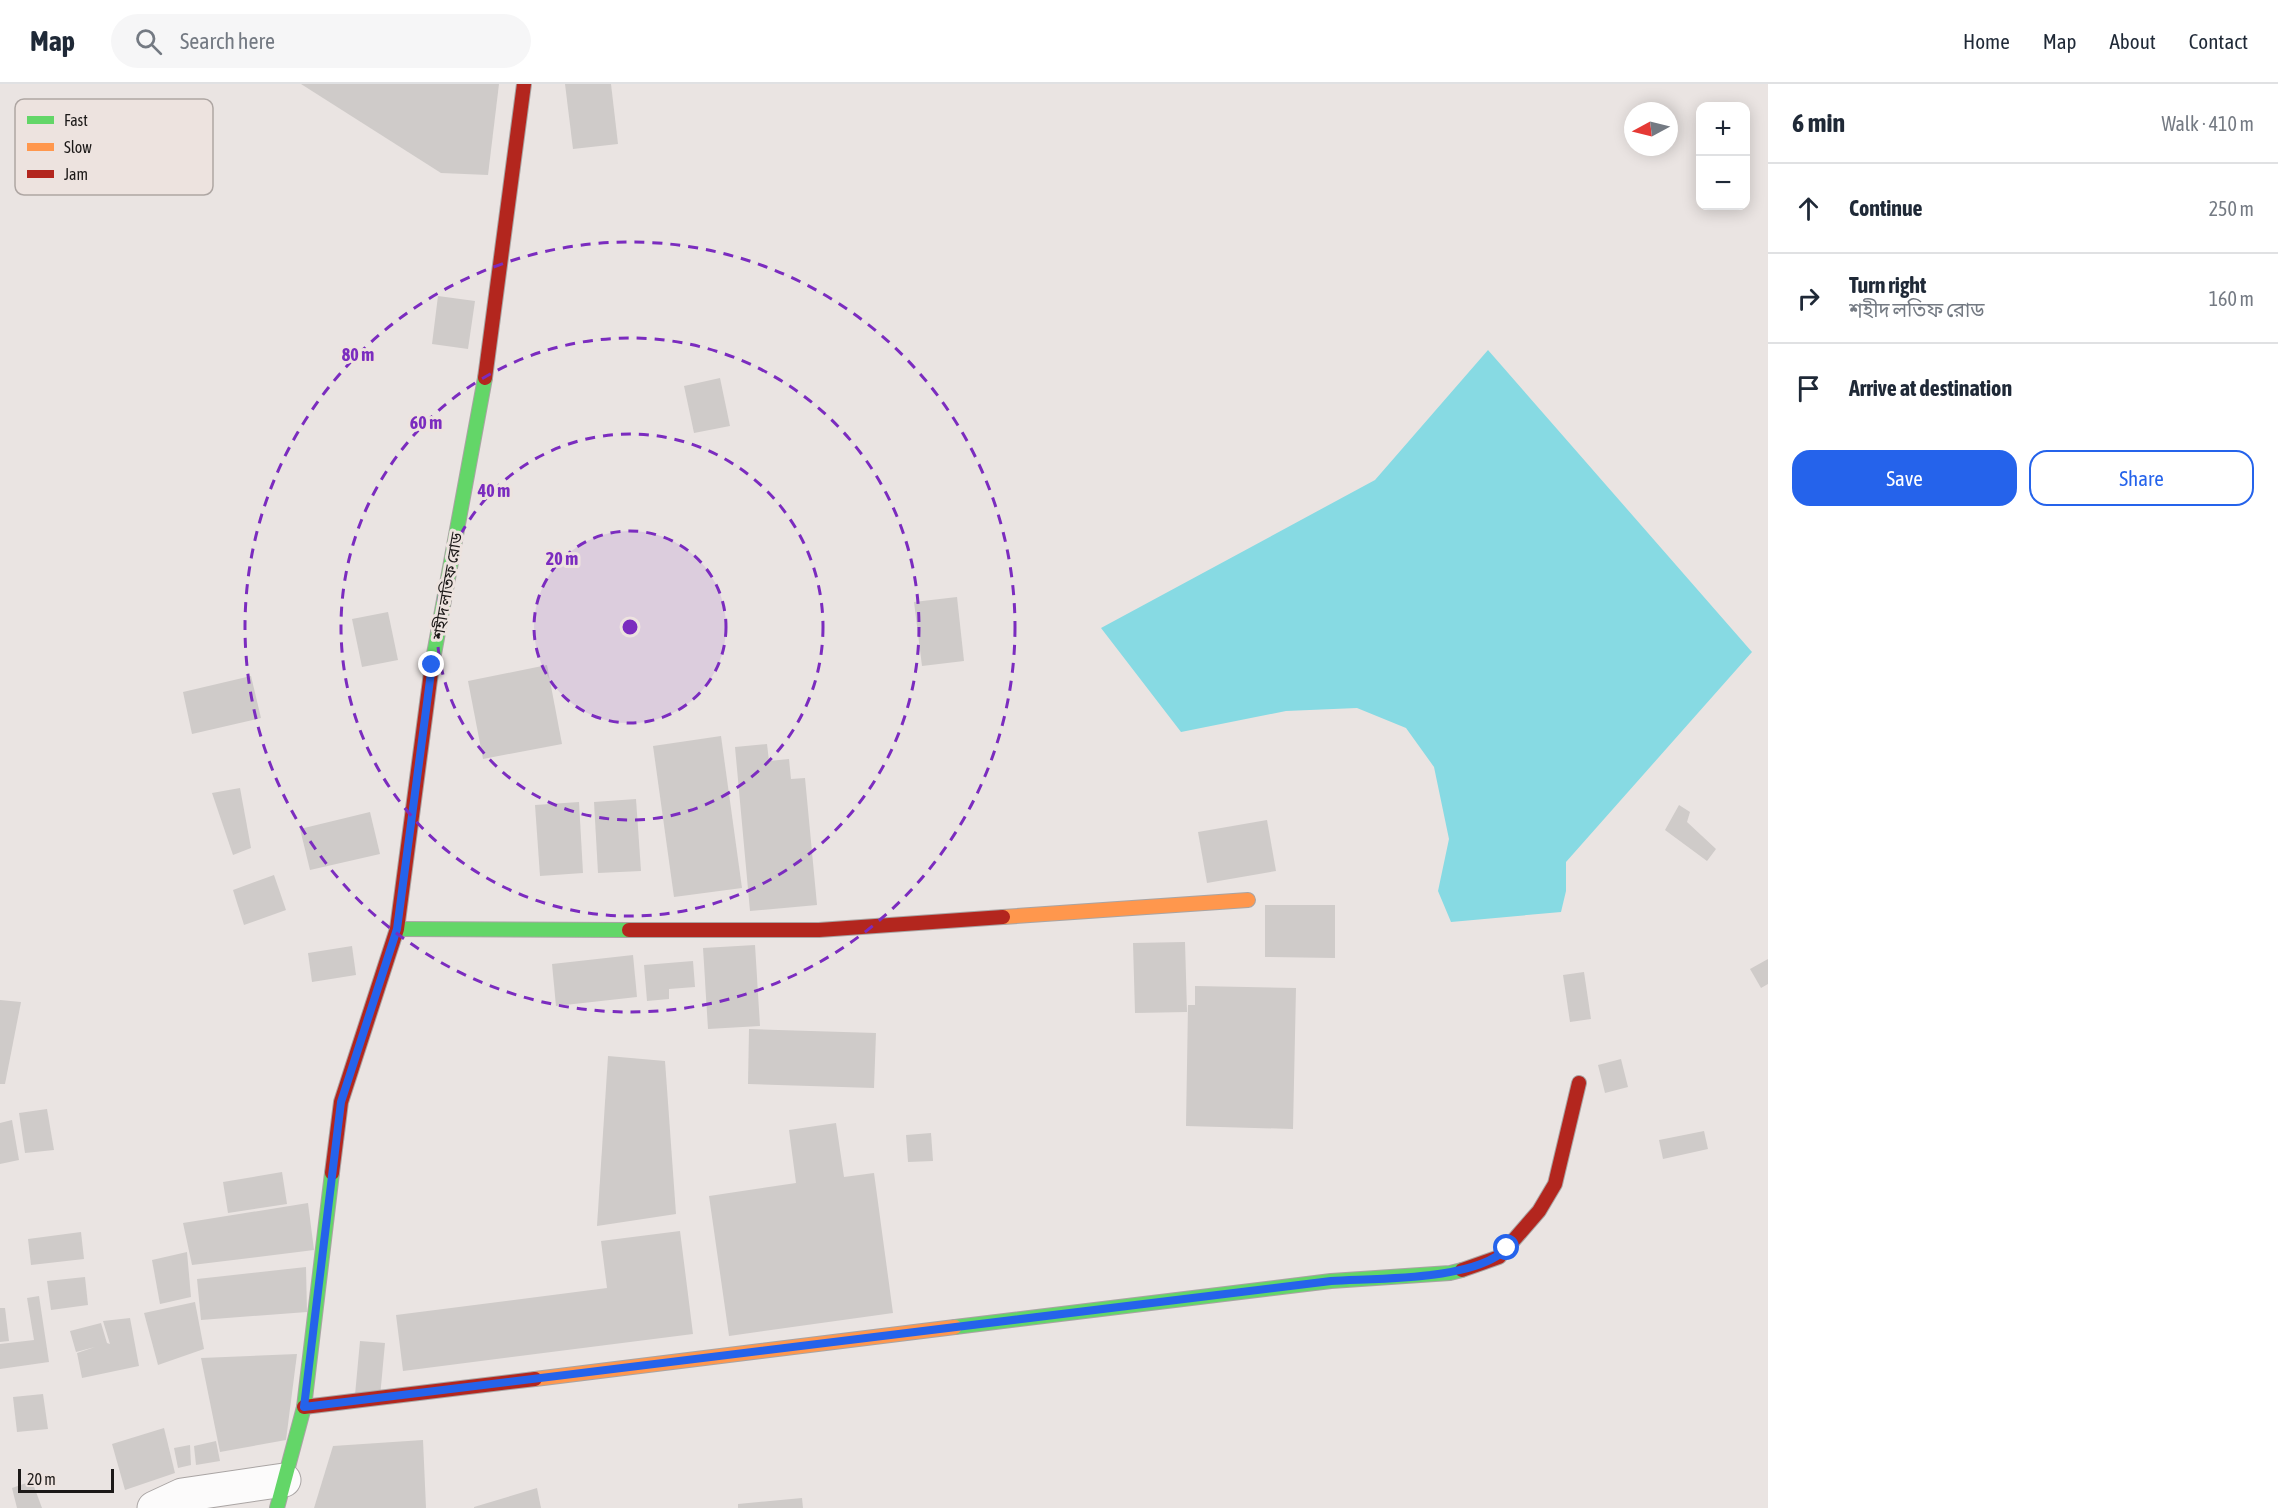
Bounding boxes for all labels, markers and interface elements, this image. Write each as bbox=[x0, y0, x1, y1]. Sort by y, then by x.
search box bbox=[111, 14, 531, 68]
text: Map bbox=[30, 25, 75, 57]
icon: search bbox=[132, 25, 165, 58]
text: Search here bbox=[180, 28, 275, 54]
text: Home bbox=[1963, 29, 2010, 53]
text: Map bbox=[2043, 29, 2077, 53]
text: About bbox=[2110, 29, 2156, 53]
text: Contact bbox=[2189, 29, 2248, 53]
legend bbox=[15, 99, 213, 195]
north arrow bbox=[1624, 102, 1678, 156]
map controls bbox=[1696, 102, 1750, 210]
button: + bbox=[1696, 102, 1750, 156]
text: 6 min bbox=[1792, 108, 1845, 138]
text: Fast bbox=[64, 111, 88, 129]
text: Walk · 410 m bbox=[2162, 112, 2254, 135]
text: Slow bbox=[64, 138, 92, 156]
button: − bbox=[1696, 156, 1750, 210]
text: Jam bbox=[64, 165, 88, 183]
icon: ahead bbox=[1792, 192, 1825, 225]
text: Continue bbox=[1849, 195, 1923, 221]
text: 250 m bbox=[2209, 197, 2254, 220]
text: Turn right bbox=[1849, 272, 1926, 298]
icon: right bbox=[1792, 282, 1825, 315]
text: 160 m bbox=[2209, 287, 2254, 310]
text: শহীদ লতিফ রোড bbox=[1849, 298, 1985, 321]
text: 80 m bbox=[342, 344, 374, 365]
icon: arrive bbox=[1792, 372, 1825, 405]
text: Arrive at destination bbox=[1849, 375, 2012, 401]
text: 60 m bbox=[410, 412, 442, 433]
button: Save bbox=[1792, 450, 2017, 506]
button: Share bbox=[2029, 450, 2254, 506]
text: 40 m bbox=[477, 480, 510, 501]
street label: শহীদ লতিফ রোড bbox=[429, 530, 465, 642]
text: 20 m bbox=[546, 548, 578, 569]
centre of rings bbox=[620, 617, 640, 637]
route end bbox=[418, 651, 444, 677]
route start bbox=[1493, 1234, 1519, 1260]
scale bar bbox=[18, 1466, 114, 1494]
text: 20 m bbox=[27, 1470, 56, 1488]

